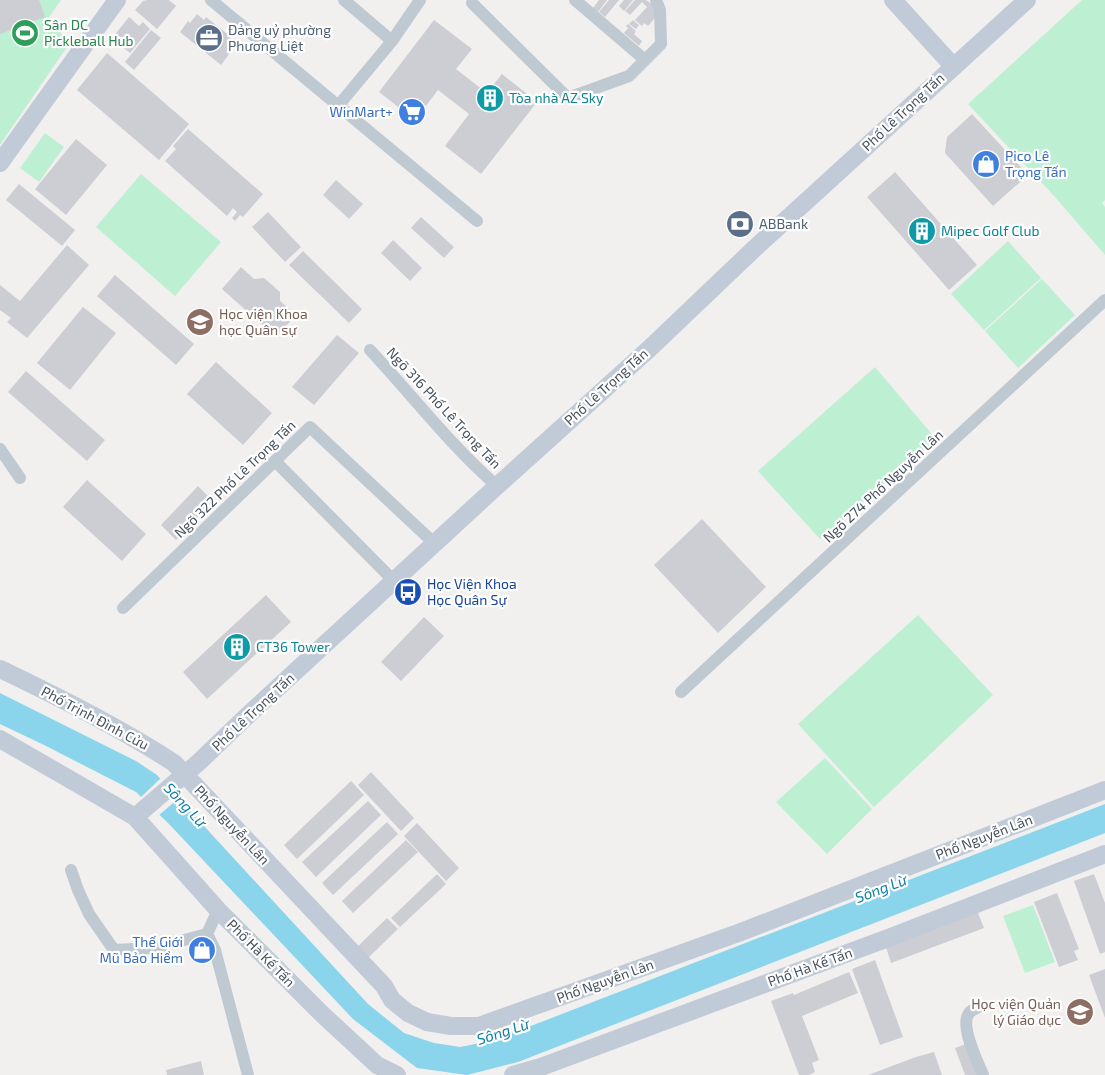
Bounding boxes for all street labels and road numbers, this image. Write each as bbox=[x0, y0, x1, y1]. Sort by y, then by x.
street label: Phố Lê Trọng Tấn bbox=[858, 69, 947, 154]
street label: Ngõ 316 Phố Lê Trọng Tấn bbox=[384, 343, 505, 472]
street label: Phố Lê Trọng Tấn bbox=[560, 345, 651, 429]
street label: Ngõ 322 Phố Lê Trọng Tấn bbox=[171, 416, 299, 541]
street label: Ngõ 274 Phố Nguyễn Lân bbox=[819, 426, 946, 546]
street label: Phố Lê Trọng Tấn bbox=[208, 669, 297, 754]
street label: Phố Trịnh Đình Cửu bbox=[39, 682, 152, 753]
street label: Phố Nguyễn Lân bbox=[191, 781, 273, 868]
street label: Phố Nguyễn Lân bbox=[933, 810, 1035, 863]
street label: Phố Hà Kế Tấn bbox=[224, 915, 299, 990]
street label: Phố Hà Kế Tấn bbox=[765, 943, 854, 990]
street label: Phố Nguyễn Lân bbox=[554, 955, 656, 1006]

